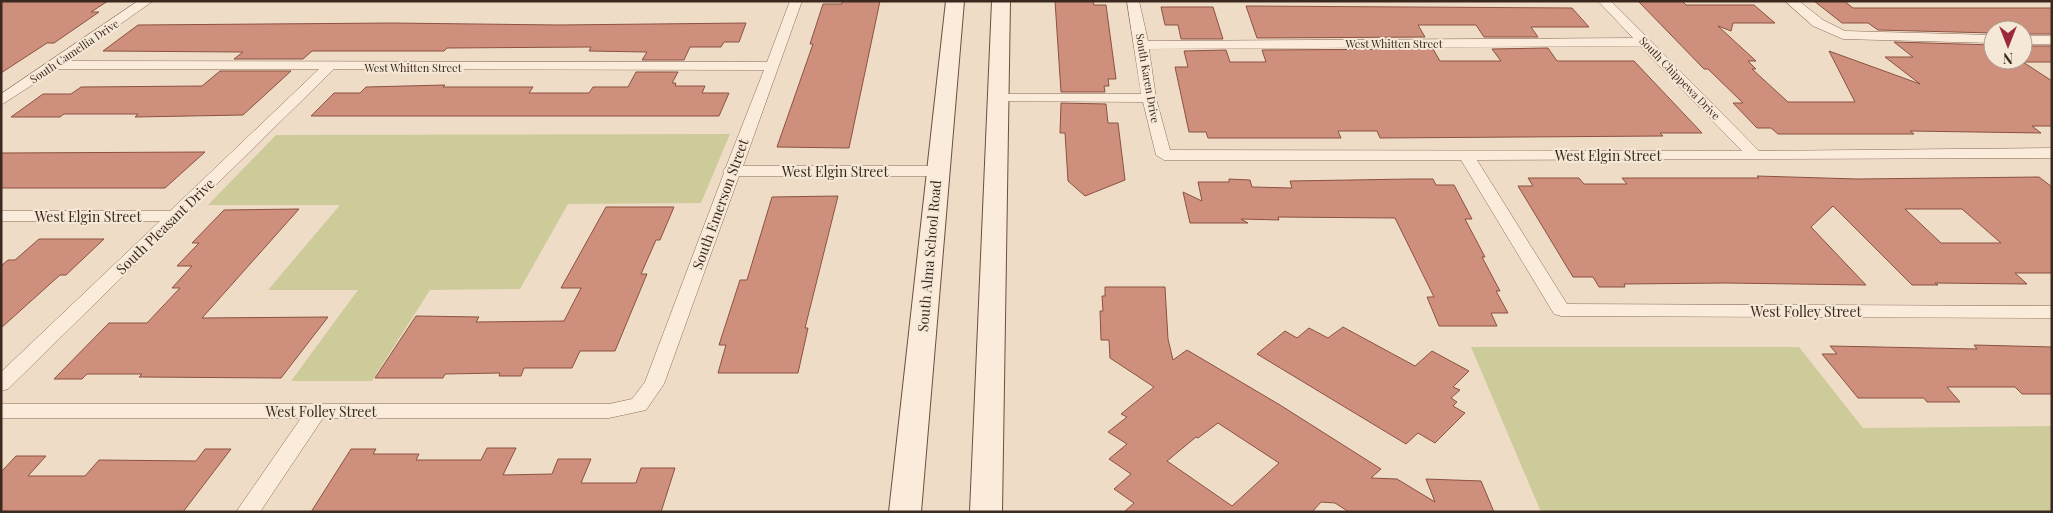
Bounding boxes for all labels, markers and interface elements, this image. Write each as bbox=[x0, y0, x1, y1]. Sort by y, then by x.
street label: South Camellia Drive bbox=[27, 15, 122, 86]
north arrow bbox=[1983, 20, 2033, 70]
street label: South Karen Drive bbox=[1133, 32, 1163, 124]
street label: South Chippewa Drive bbox=[1636, 33, 1724, 123]
street label: West Whitten Street bbox=[1344, 36, 1443, 51]
text: N bbox=[2003, 49, 2013, 68]
street label: West Whitten Street bbox=[363, 60, 462, 75]
street label: South Emerson Street bbox=[688, 135, 753, 272]
street label: West Elgin Street bbox=[1554, 146, 1662, 165]
street label: West Elgin Street bbox=[781, 162, 889, 181]
street label: South Pleasant Drive bbox=[112, 174, 218, 278]
street label: South Alma School Road bbox=[913, 179, 945, 333]
street label: West Elgin Street bbox=[34, 207, 142, 226]
street label: West Folley Street bbox=[1750, 302, 1863, 321]
street label: West Folley Street bbox=[265, 402, 378, 421]

